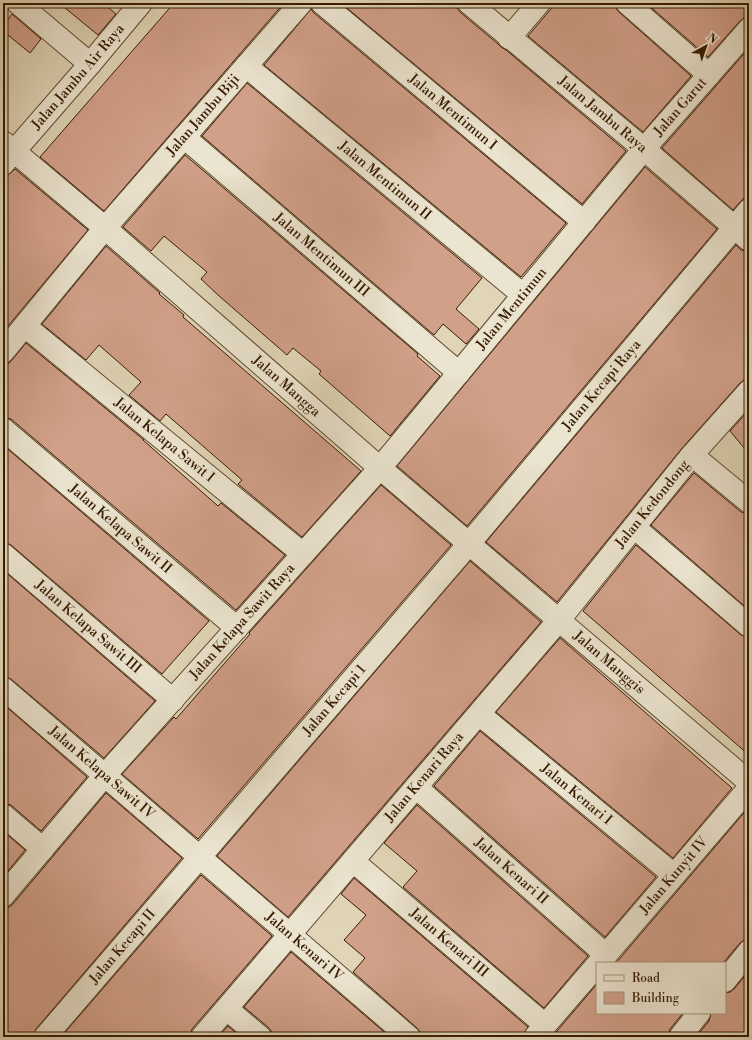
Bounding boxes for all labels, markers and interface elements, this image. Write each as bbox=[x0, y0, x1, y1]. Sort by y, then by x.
street label: Jalan Jambu Air Raya bbox=[27, 20, 129, 134]
north arrow bbox=[686, 26, 726, 66]
text: N bbox=[704, 31, 720, 47]
street label: Jalan Mentimun I bbox=[404, 69, 501, 155]
street label: Jalan Jambu Biji bbox=[162, 70, 244, 161]
street label: Jalan Jambu Raya bbox=[554, 72, 652, 157]
street label: Jalan Garut bbox=[649, 74, 711, 141]
street label: Jalan Mentimun II bbox=[334, 136, 435, 225]
street label: Jalan Mentimun III bbox=[269, 208, 373, 301]
street label: Jalan Mentimun bbox=[472, 263, 551, 354]
street label: Jalan Kecapi Raya bbox=[558, 336, 646, 435]
street label: Jalan Mangga bbox=[248, 351, 325, 422]
street label: Jalan Kelapa Sawit I bbox=[110, 393, 219, 487]
street label: Jalan Kedondong bbox=[611, 456, 694, 553]
street label: Jalan Kelapa Sawit II bbox=[64, 479, 176, 578]
street label: Jalan Kelapa Sawit Raya bbox=[185, 559, 300, 684]
street label: Jalan Kelapa Sawit III bbox=[30, 576, 146, 678]
street label: Jalan Manggis bbox=[569, 627, 649, 698]
street label: Jalan Kecapi 1 bbox=[298, 661, 370, 741]
street label: Jalan Kelapa Sawit IV bbox=[44, 721, 159, 824]
street label: Jalan Kenari Raya bbox=[380, 728, 469, 827]
street label: Jalan Kenari I bbox=[536, 759, 616, 829]
street label: Jalan Kunyit IV bbox=[635, 832, 713, 919]
street label: Jalan Kenari II bbox=[470, 833, 552, 909]
street label: Jalan Kenari III bbox=[405, 904, 492, 982]
street label: Jalan Kecapi II bbox=[85, 905, 160, 989]
street label: Jalan Kenari IV bbox=[261, 908, 348, 986]
legend bbox=[596, 962, 726, 1014]
text: Road bbox=[632, 971, 660, 986]
text: Building bbox=[631, 991, 680, 1006]

